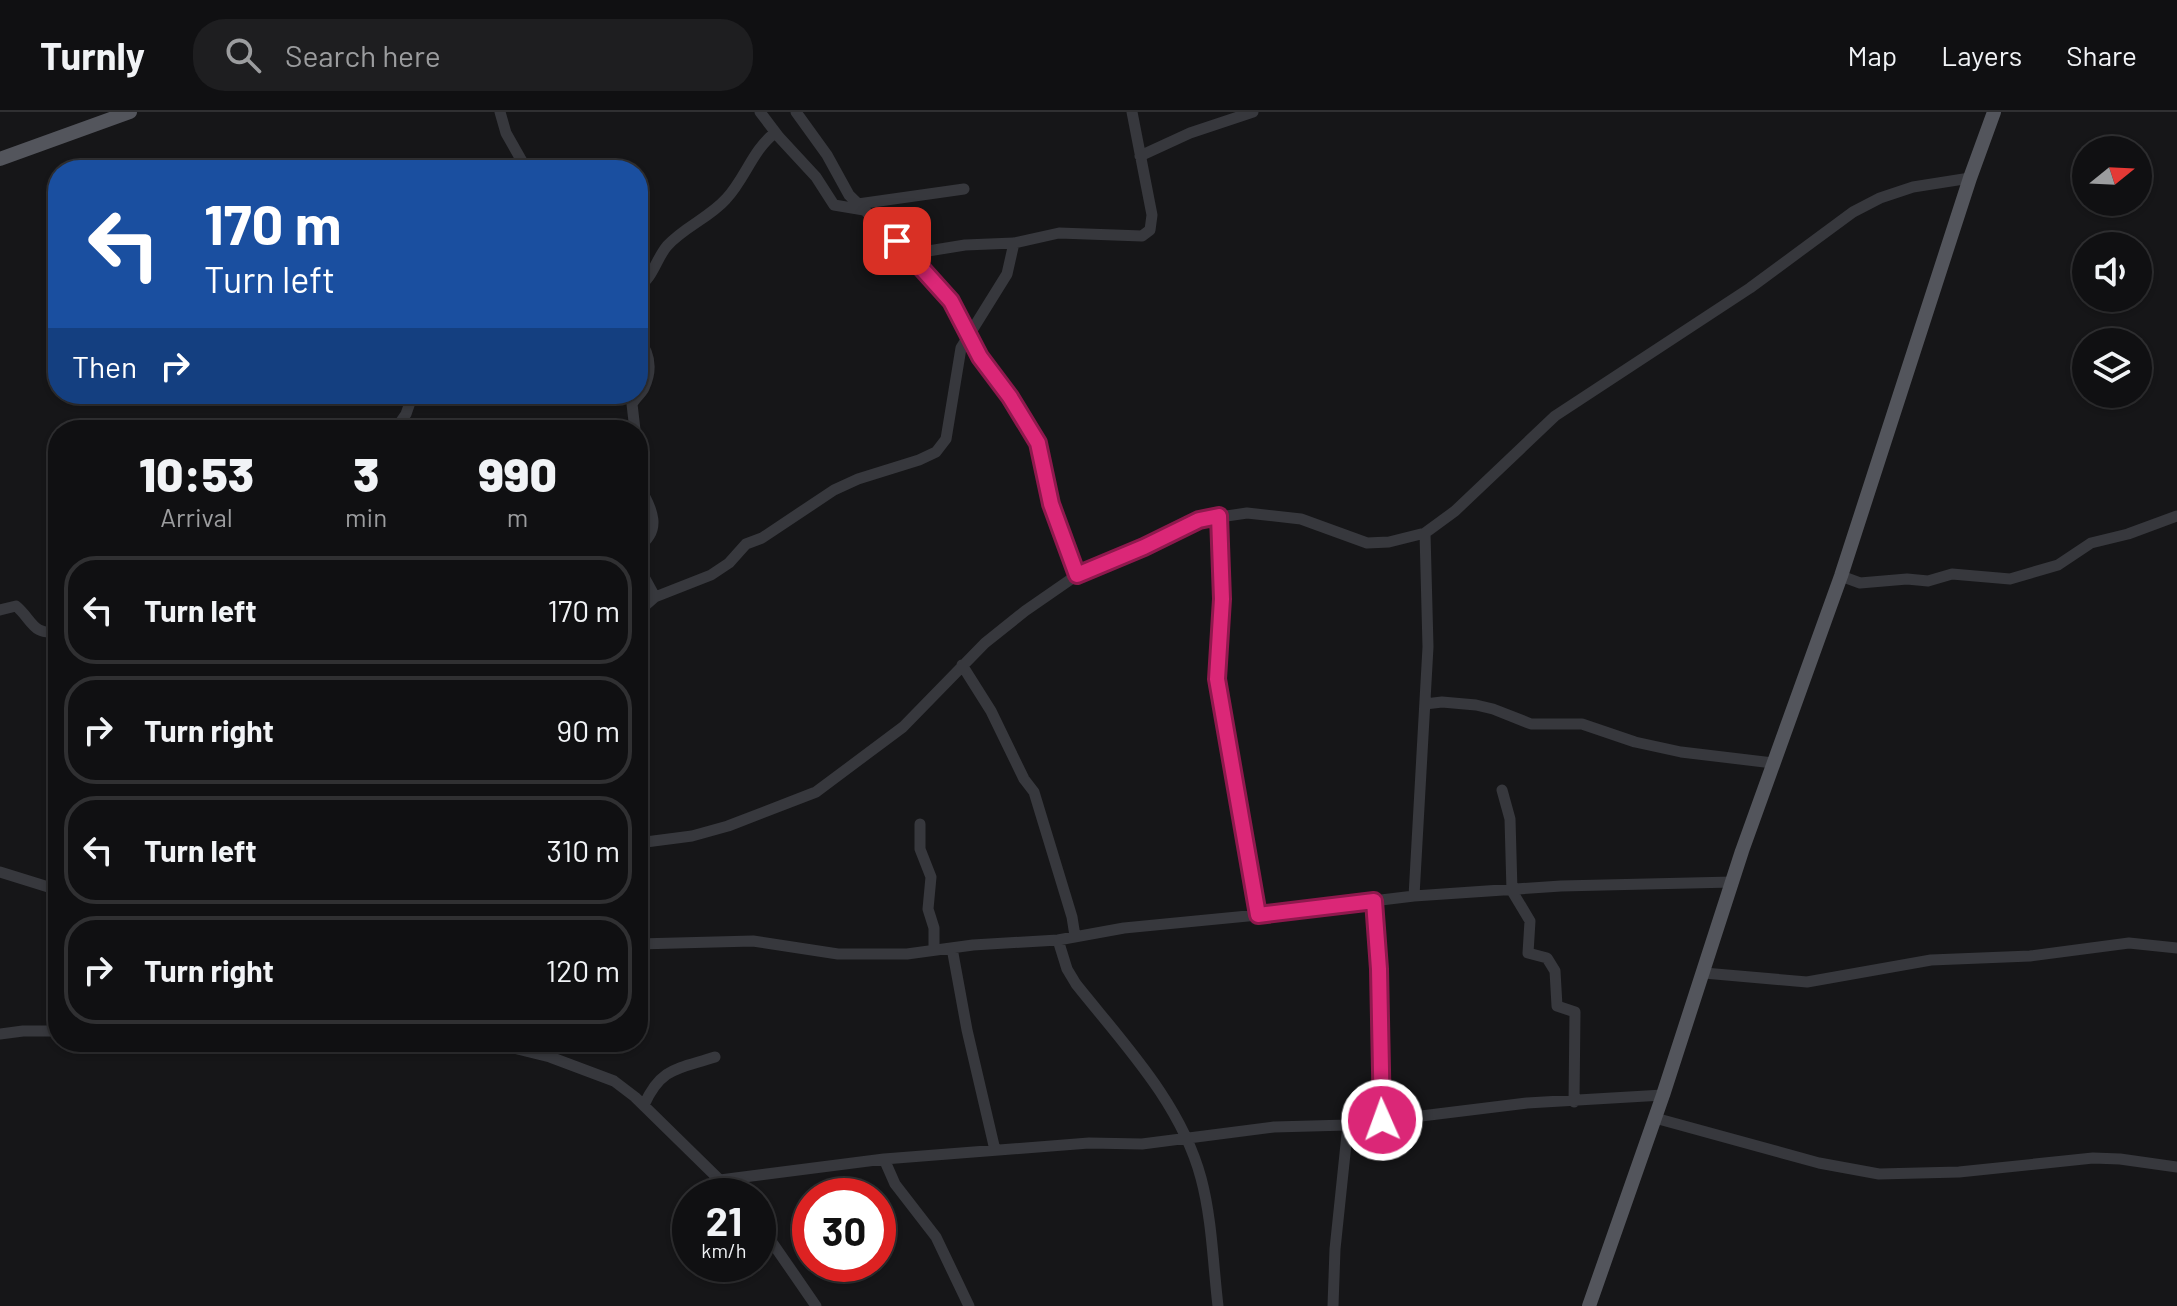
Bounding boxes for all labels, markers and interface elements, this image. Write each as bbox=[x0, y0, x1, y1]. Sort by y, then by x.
search box bbox=[193, 19, 753, 91]
text: Turnly bbox=[40, 32, 145, 78]
icon: search bbox=[221, 33, 265, 77]
text: Search here bbox=[285, 37, 441, 73]
text: Map bbox=[1847, 38, 1897, 72]
text: Layers bbox=[1941, 38, 2022, 72]
text: Share bbox=[2066, 38, 2137, 72]
north arrow bbox=[2072, 136, 2152, 216]
map controls bbox=[2072, 136, 2152, 408]
text: 170 m bbox=[204, 189, 341, 256]
icon: left bbox=[72, 192, 176, 296]
pin bbox=[863, 207, 931, 275]
icon: arrive bbox=[875, 219, 919, 263]
button: sound bbox=[2072, 232, 2152, 312]
text: Turn left bbox=[204, 257, 335, 300]
button: layers bbox=[2072, 328, 2152, 408]
icon: right bbox=[153, 344, 197, 388]
text: Then bbox=[72, 348, 137, 384]
text: 10:53 bbox=[139, 444, 254, 502]
text: 3 bbox=[353, 444, 379, 502]
text: 990 bbox=[478, 444, 557, 502]
text: Arrival bbox=[160, 501, 233, 532]
text: min bbox=[345, 501, 387, 532]
text: m bbox=[507, 501, 528, 532]
icon: left bbox=[76, 588, 120, 632]
text: Turn left bbox=[144, 592, 257, 628]
text: 170 m bbox=[548, 592, 620, 628]
icon: right bbox=[76, 708, 120, 752]
text: Turn right bbox=[144, 712, 274, 748]
text: 90 m bbox=[557, 712, 620, 748]
icon: left bbox=[76, 828, 120, 872]
text: Turn left bbox=[144, 832, 257, 868]
text: 310 m bbox=[547, 832, 620, 868]
icon: right bbox=[76, 948, 120, 992]
text: Turn right bbox=[144, 952, 274, 988]
text: 120 m bbox=[546, 952, 620, 988]
position arrow bbox=[1340, 1078, 1424, 1162]
speed limit sign: 30 bbox=[792, 1178, 896, 1282]
text: 21 bbox=[706, 1196, 742, 1244]
text: km/h bbox=[701, 1238, 747, 1262]

